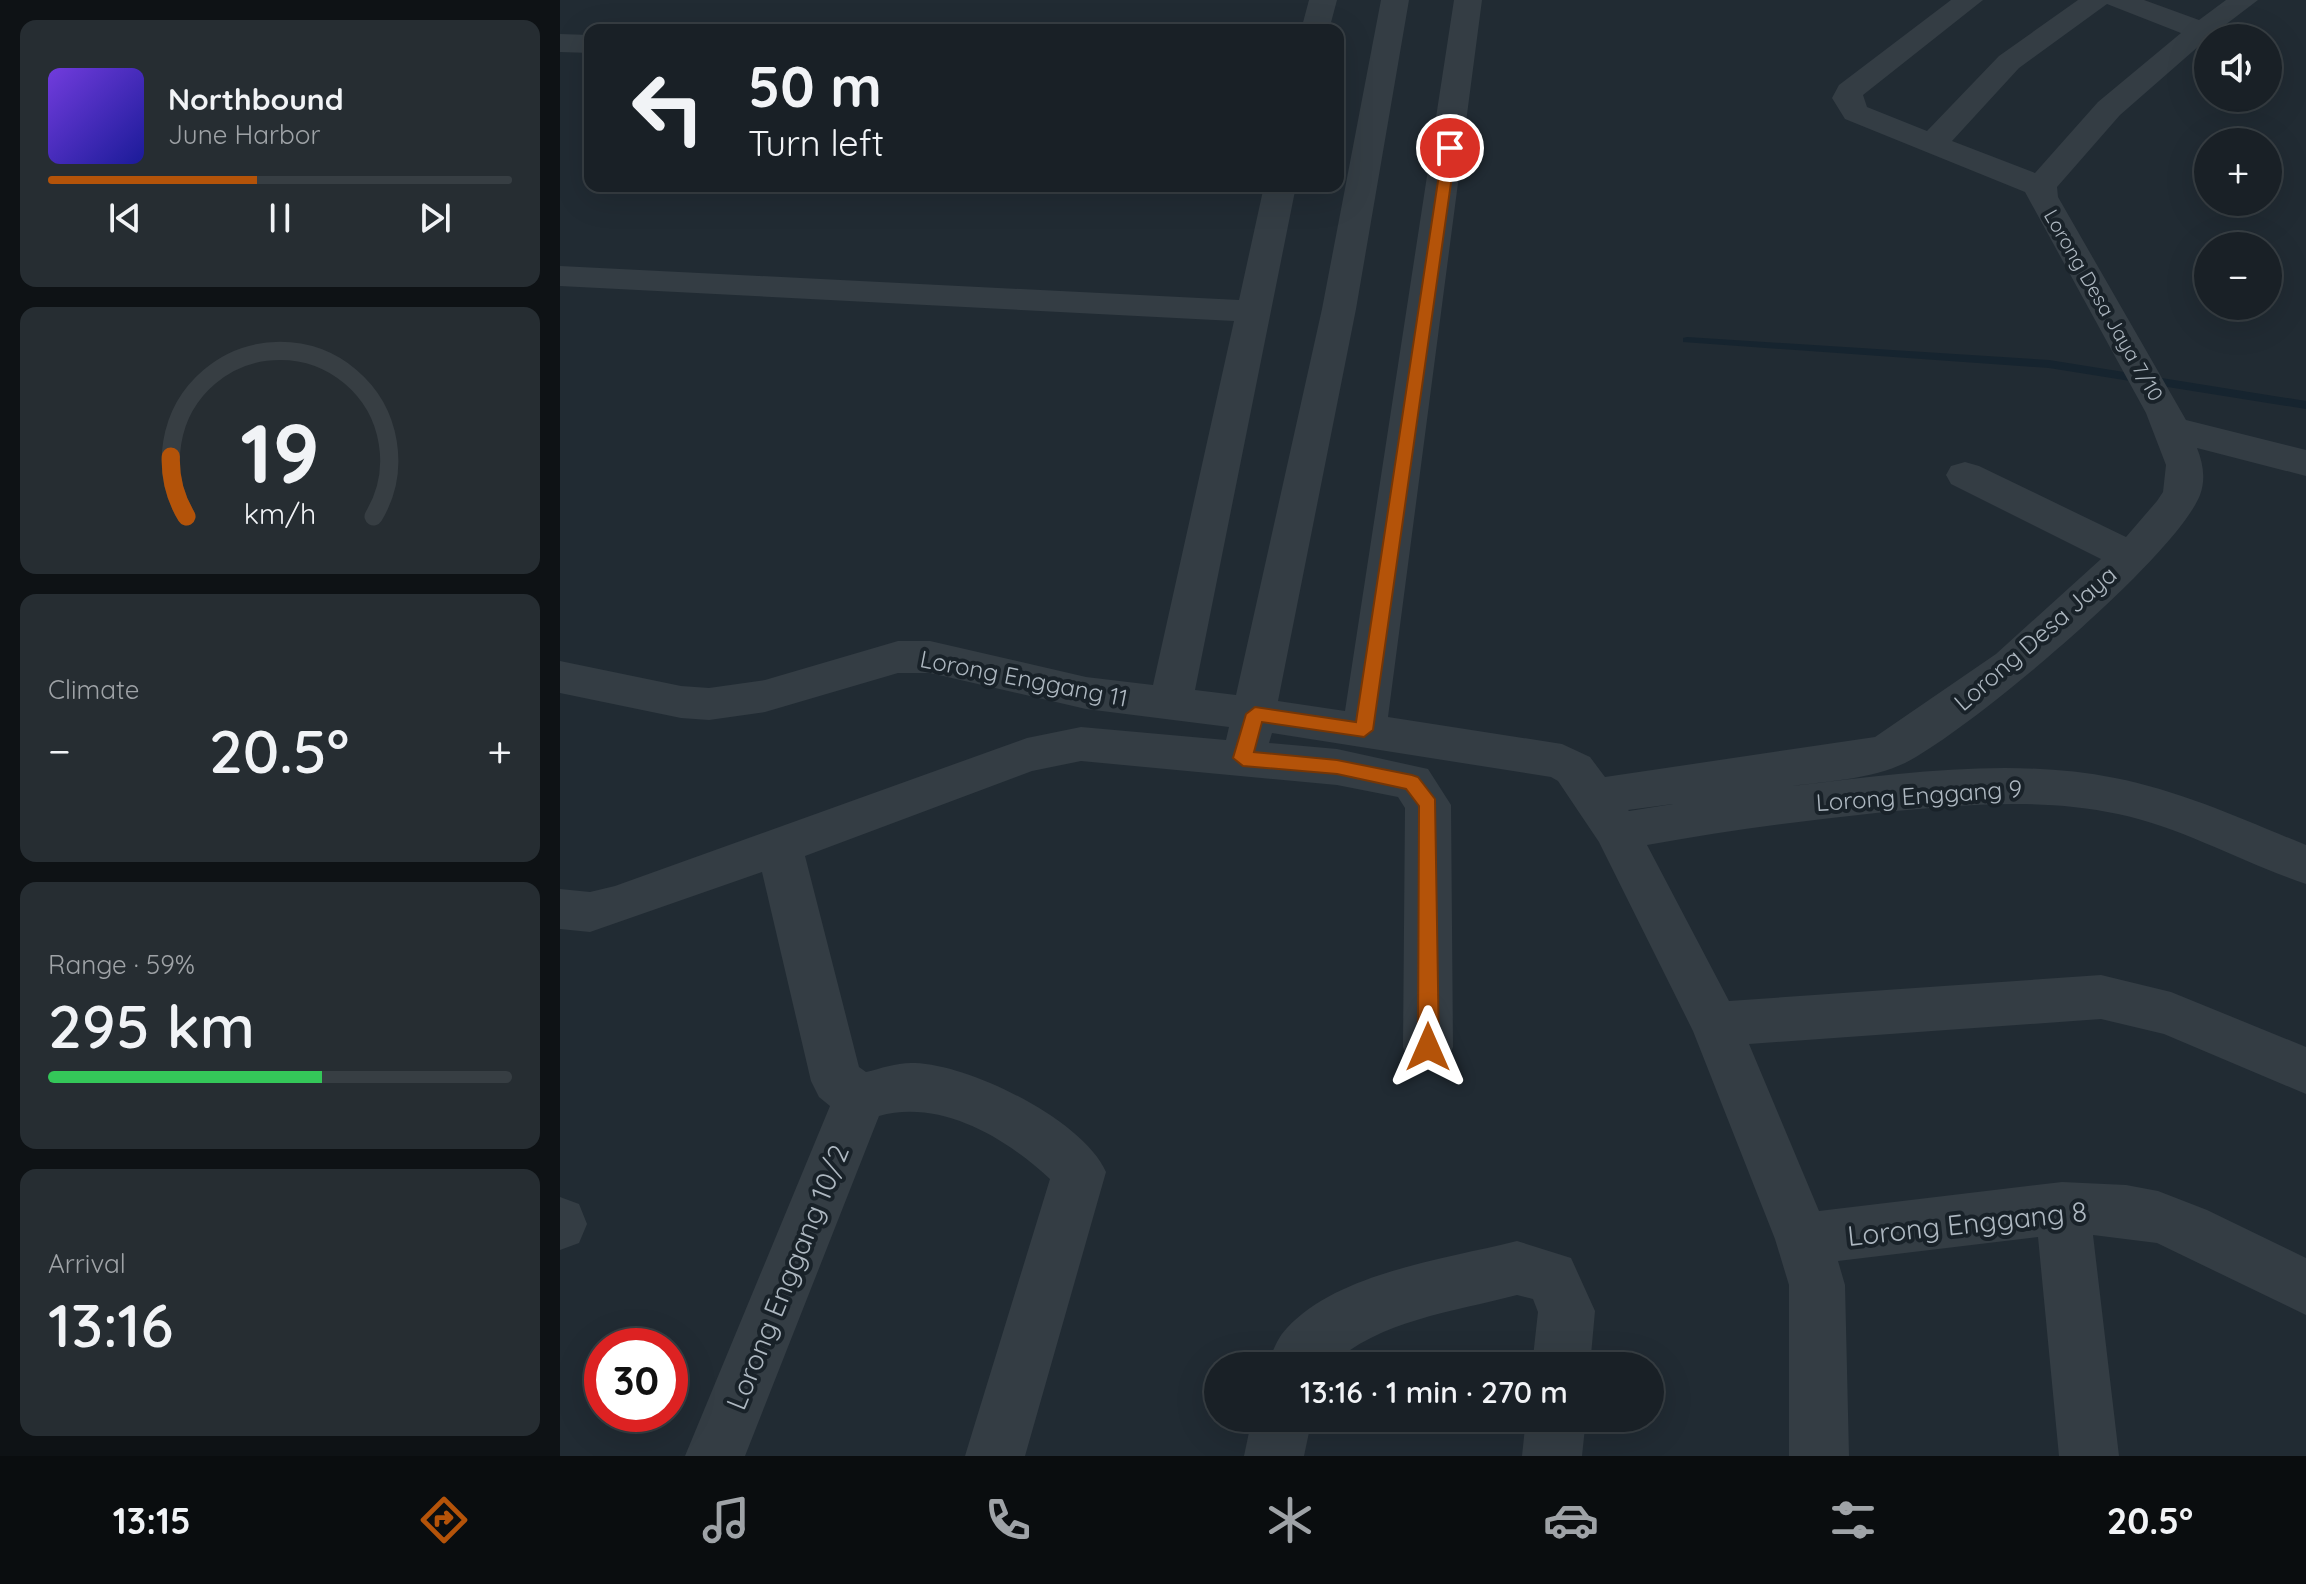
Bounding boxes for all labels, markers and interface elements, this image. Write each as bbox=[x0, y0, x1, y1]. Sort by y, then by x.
map controls bbox=[2194, 24, 2282, 320]
button: sound bbox=[2194, 24, 2282, 112]
text: 50 m bbox=[748, 51, 882, 121]
icon: left bbox=[616, 56, 720, 160]
text: Northbound bbox=[168, 80, 344, 118]
pin bbox=[1416, 114, 1484, 182]
text: June Harbor bbox=[168, 118, 320, 151]
text: Turn left bbox=[748, 120, 884, 165]
icon: arrive bbox=[1428, 126, 1472, 170]
button: + bbox=[2194, 128, 2282, 216]
icon: previous bbox=[103, 196, 147, 240]
icon: pause bbox=[258, 196, 302, 240]
icon: next bbox=[413, 196, 457, 240]
street label: Lorong Desa Jaya 7/10 bbox=[2039, 205, 2169, 405]
button: − bbox=[2194, 232, 2282, 320]
text: 19 bbox=[240, 399, 320, 503]
text: km/h bbox=[244, 495, 316, 531]
street label: Lorong Desa Jaya bbox=[1947, 559, 2123, 717]
street label: Lorong Enggang 11 bbox=[918, 643, 1130, 713]
text: Climate bbox=[48, 673, 139, 706]
text: 20.5° bbox=[209, 713, 349, 788]
text: − bbox=[48, 723, 71, 778]
text: + bbox=[487, 723, 512, 778]
street label: Lorong Enggang 9 bbox=[1815, 773, 2023, 817]
text: Range · 59% bbox=[48, 948, 195, 981]
text: 295 km bbox=[48, 988, 255, 1063]
position arrow bbox=[1386, 1005, 1470, 1089]
street label: Lorong Enggang 10/2 bbox=[718, 1139, 856, 1415]
street label: Lorong Enggang 8 bbox=[1846, 1193, 2088, 1253]
text: Arrival bbox=[48, 1247, 126, 1280]
text: 13:16 bbox=[48, 1287, 173, 1362]
speed limit sign: 30 bbox=[584, 1328, 688, 1432]
text: 13:16 · 1 min · 270 m bbox=[1300, 1373, 1568, 1411]
icon: directions bbox=[416, 1492, 472, 1548]
icon: music bbox=[698, 1492, 754, 1548]
icon: phone bbox=[980, 1492, 1036, 1548]
icon: climate bbox=[1262, 1492, 1318, 1548]
icon: car bbox=[1543, 1492, 1599, 1548]
icon: filters bbox=[1825, 1492, 1881, 1548]
text: 13:15 bbox=[113, 1498, 191, 1543]
text: 20.5° bbox=[2107, 1498, 2193, 1543]

